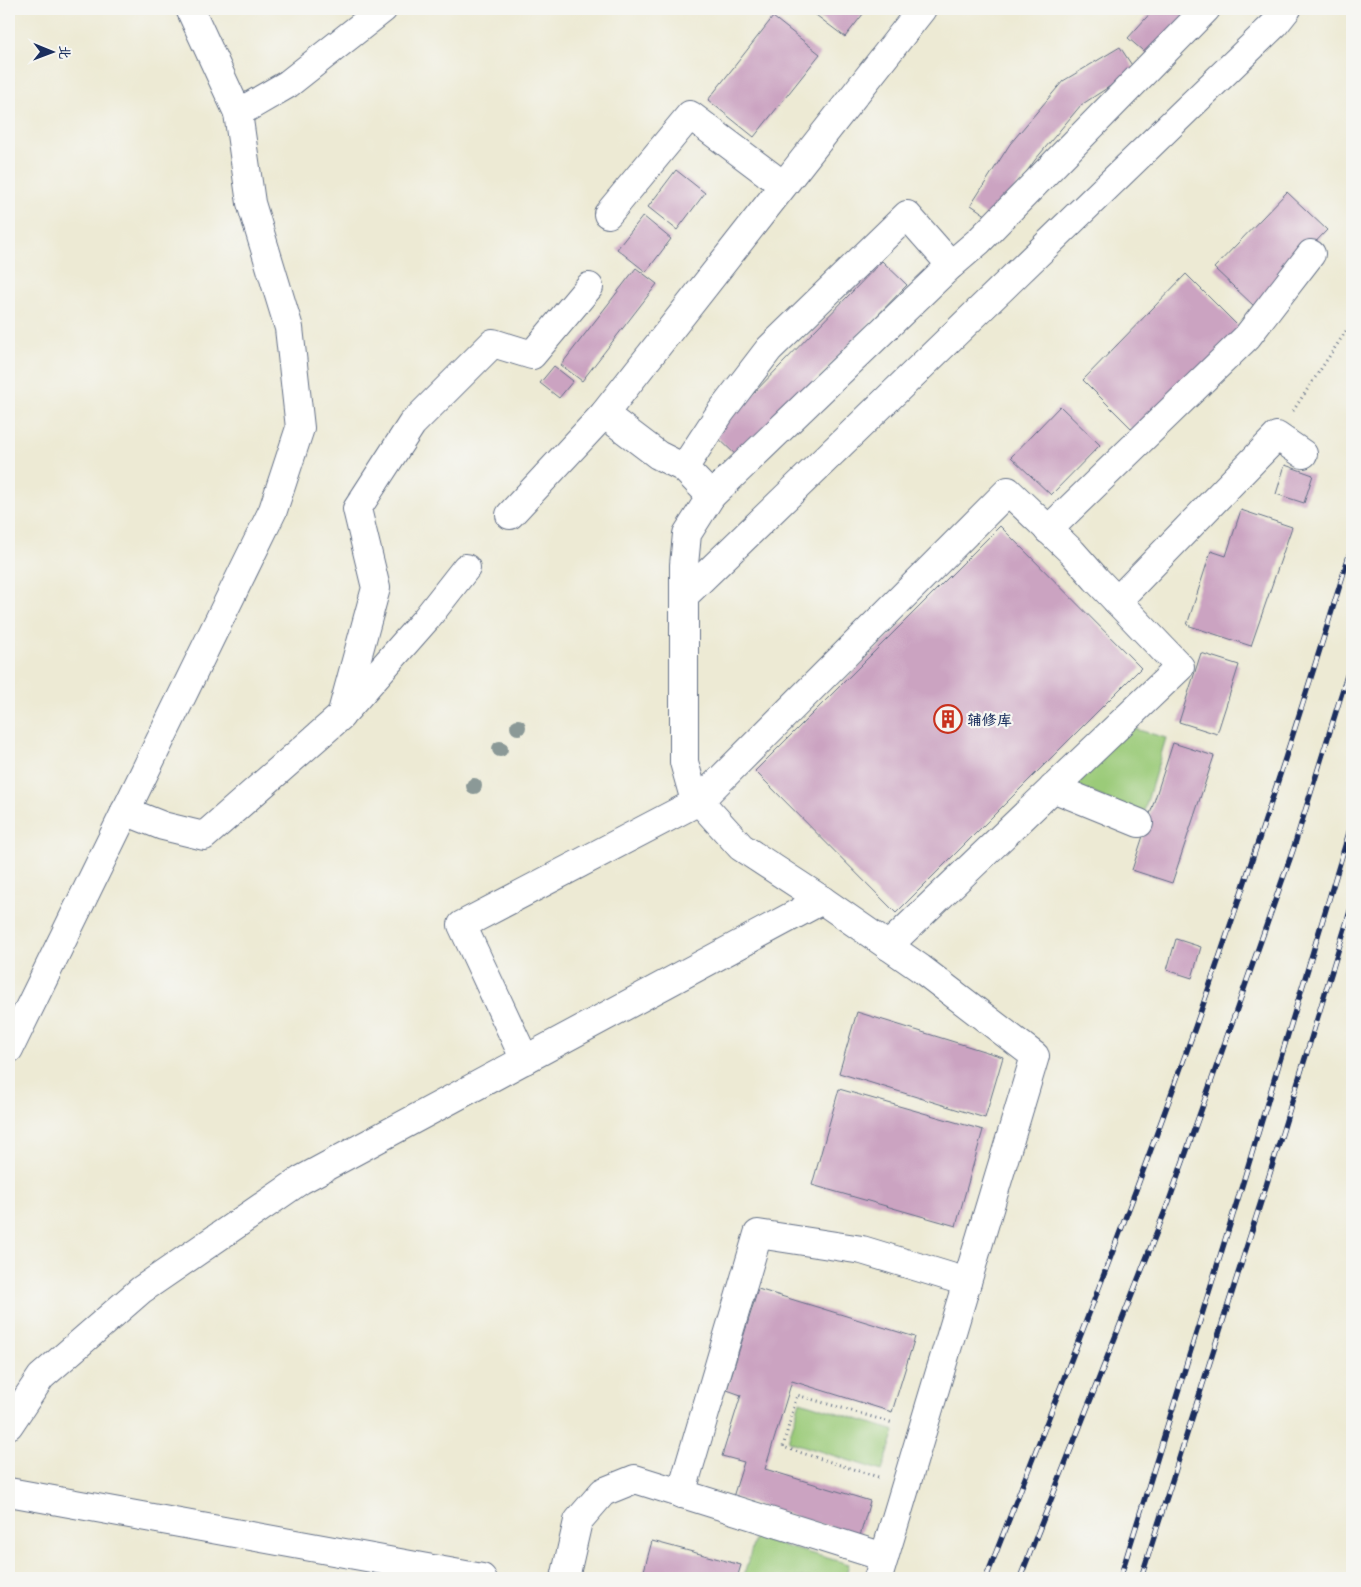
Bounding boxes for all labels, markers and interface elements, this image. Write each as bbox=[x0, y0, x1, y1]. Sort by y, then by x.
north arrow bbox=[28, 28, 78, 78]
text: 北 bbox=[56, 45, 75, 59]
building icon: 辅修库 bbox=[933, 704, 963, 734]
place label: 辅修库 bbox=[967, 709, 1012, 730]

